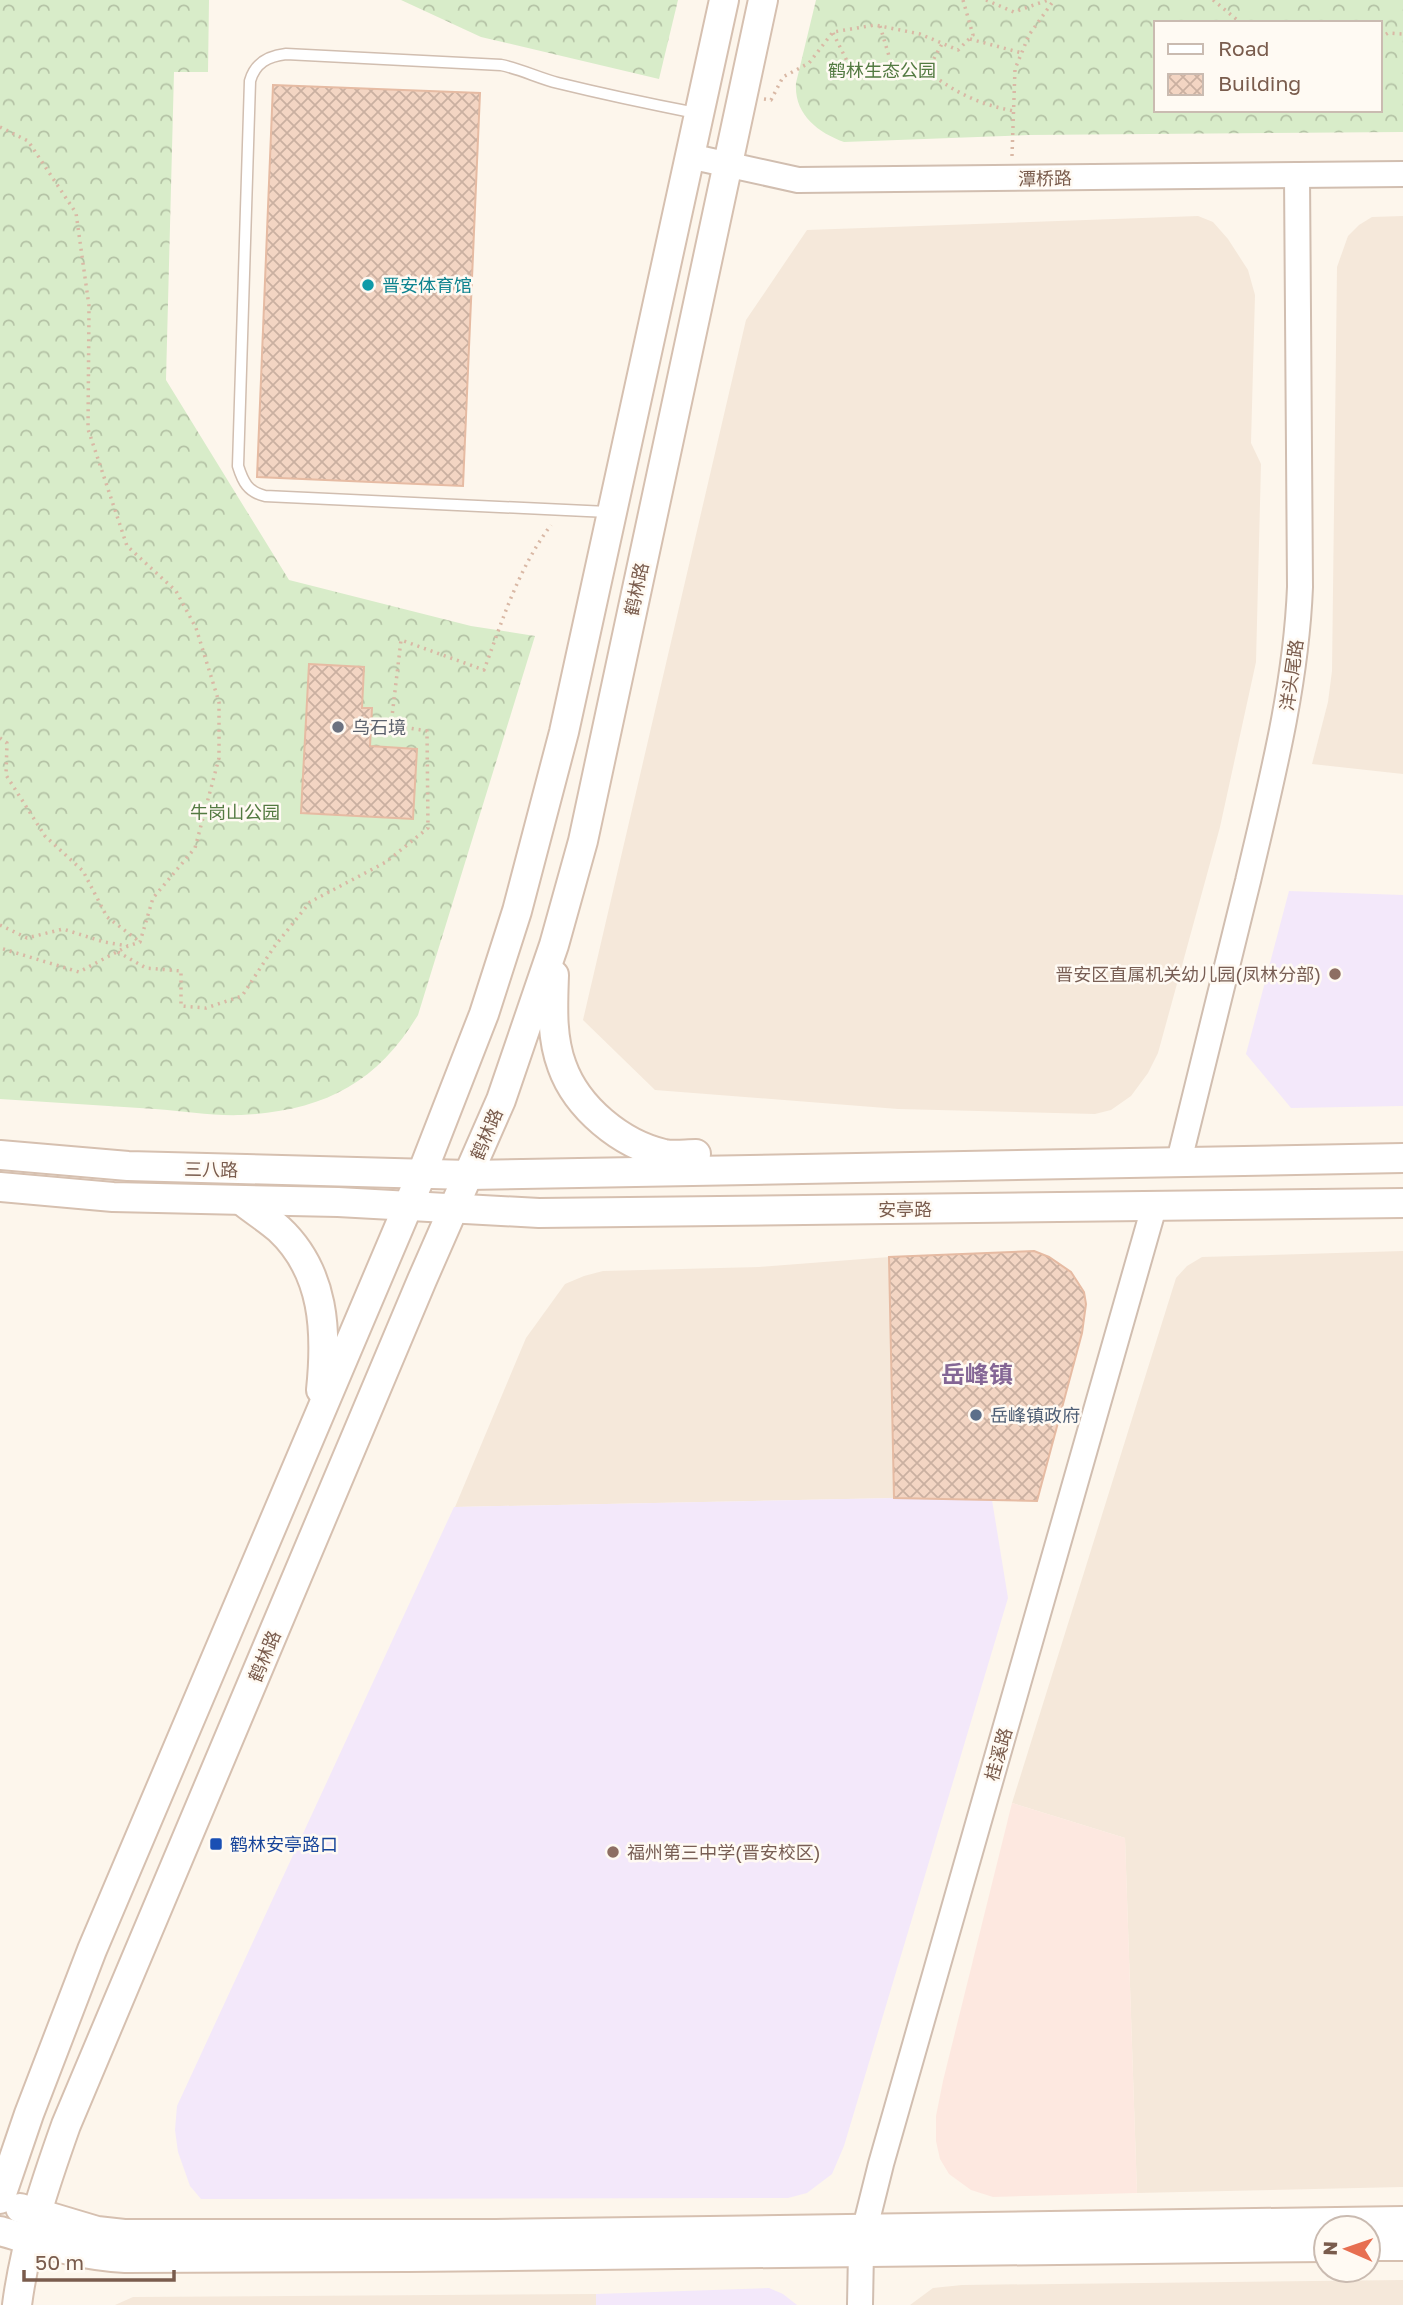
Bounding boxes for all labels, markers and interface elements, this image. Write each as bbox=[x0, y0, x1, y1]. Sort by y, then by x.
legend bbox=[1154, 21, 1382, 112]
text: Road bbox=[1218, 35, 1269, 61]
park label: 鹤林生态公园 bbox=[828, 59, 936, 81]
text: Building bbox=[1218, 70, 1301, 96]
street label: 潭桥路 bbox=[1018, 167, 1072, 189]
place label: 晋安体育馆 bbox=[382, 274, 472, 296]
marker: 晋安体育馆 bbox=[360, 277, 376, 293]
street label: 鹤林路 bbox=[620, 560, 652, 618]
street label: 洋头尾路 bbox=[1275, 638, 1307, 712]
place label: 乌石境 bbox=[352, 716, 406, 738]
marker: 乌石境 bbox=[330, 719, 346, 735]
park label: 牛岗山公园 bbox=[190, 801, 280, 823]
place label: 晋安区直属机关幼儿园(凤林分部) bbox=[1055, 963, 1321, 985]
marker: 晋安区直属机关幼儿园(凤林分部) bbox=[1327, 966, 1343, 982]
street label: 鹤林路 bbox=[465, 1105, 507, 1163]
street label: 三八路 bbox=[184, 1158, 238, 1180]
street label: 安亭路 bbox=[878, 1198, 932, 1220]
district label: 岳峰镇 bbox=[941, 1359, 1013, 1388]
place label: 岳峰镇政府 bbox=[990, 1404, 1080, 1426]
marker: 岳峰镇政府 bbox=[968, 1407, 984, 1423]
street label: 鹤林路 bbox=[243, 1627, 285, 1685]
street label: 桂溪路 bbox=[980, 1725, 1016, 1783]
place label: 鹤林安亭路口 bbox=[230, 1833, 338, 1855]
marker: 鹤林安亭路口 bbox=[208, 1836, 224, 1852]
place label: 福州第三中学(晋安校区) bbox=[627, 1841, 821, 1863]
marker: 福州第三中学(晋安校区) bbox=[605, 1844, 621, 1860]
north arrow bbox=[1312, 2214, 1382, 2284]
scale bar bbox=[24, 2238, 175, 2282]
text: N bbox=[1318, 2241, 1341, 2256]
text: 50 m bbox=[35, 2249, 84, 2275]

